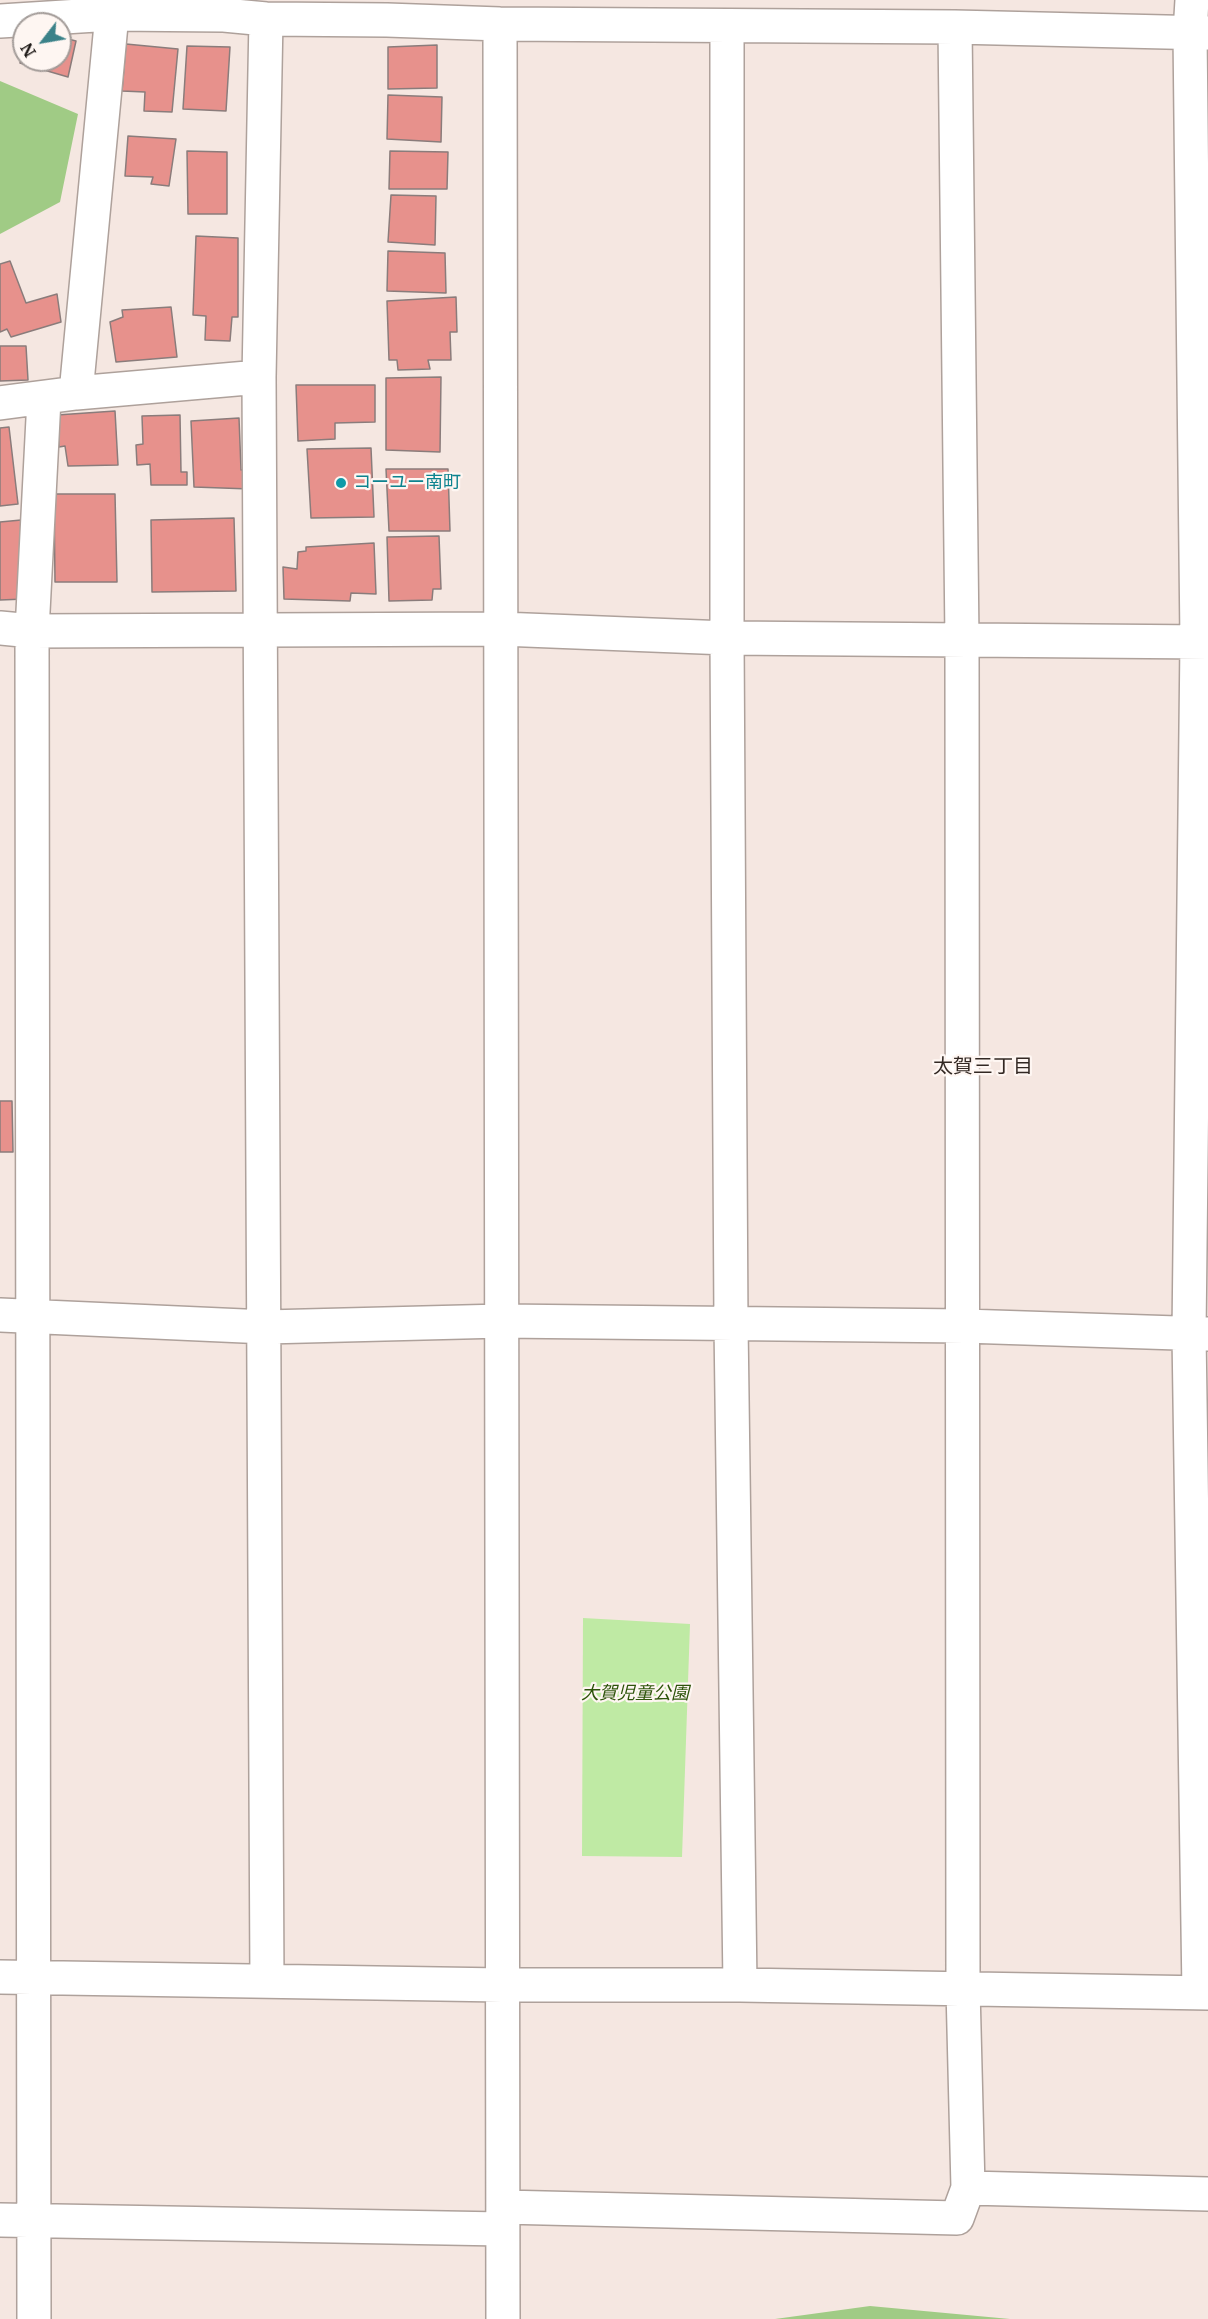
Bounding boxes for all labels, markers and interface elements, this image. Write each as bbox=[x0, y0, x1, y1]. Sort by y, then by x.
north arrow bbox=[12, 12, 72, 72]
text: N bbox=[16, 40, 40, 61]
place label: コーユー南町 bbox=[353, 472, 461, 494]
marker: コーユー南町 bbox=[334, 476, 348, 490]
district label: 太賀三丁目 bbox=[933, 1055, 1033, 1079]
park label: 大賀児童公園 bbox=[581, 1683, 689, 1705]

